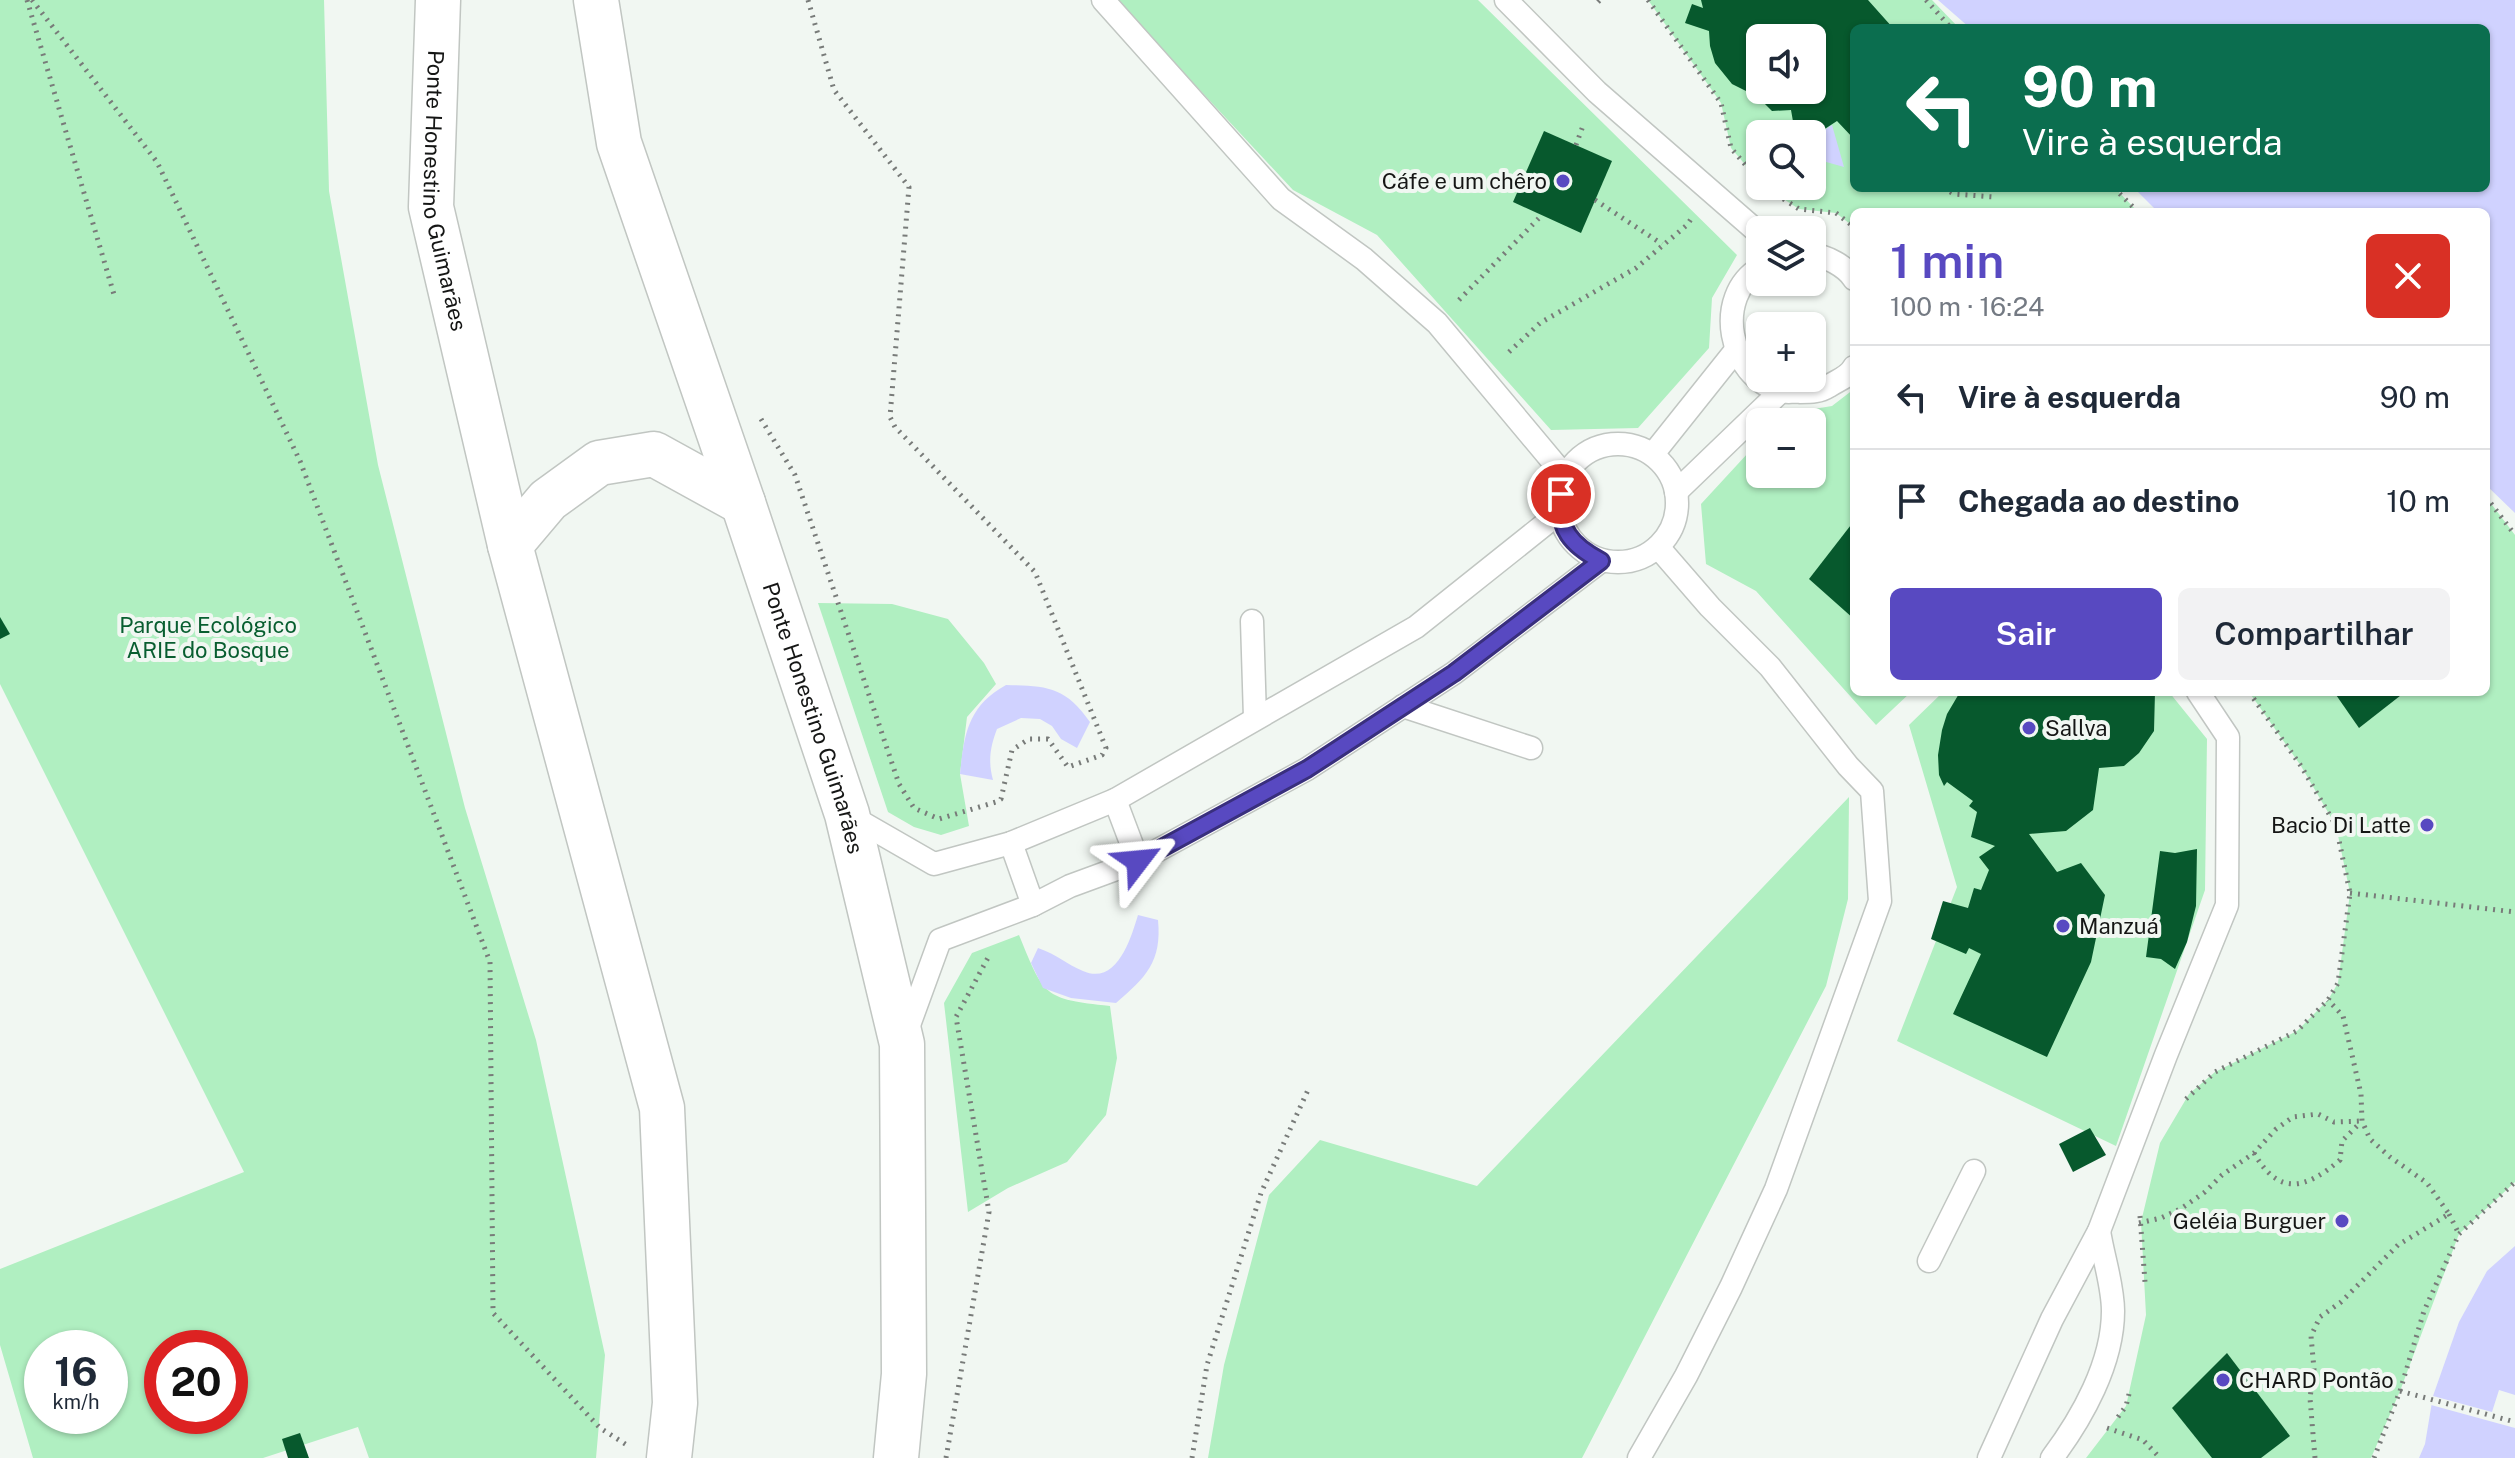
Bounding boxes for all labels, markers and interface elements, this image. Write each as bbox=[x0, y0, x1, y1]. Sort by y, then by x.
map controls bbox=[1746, 24, 1826, 488]
button: sound bbox=[1746, 24, 1826, 104]
street label: Ponte Honestino Guimarães bbox=[418, 50, 473, 333]
text: 90 m bbox=[2022, 54, 2158, 120]
icon: left bbox=[1890, 56, 1994, 160]
button: search bbox=[1746, 120, 1826, 200]
text: Vire à esquerda bbox=[2022, 121, 2283, 163]
place label: Cáfe e um chêro bbox=[1382, 168, 1547, 194]
marker: Cáfe e um chêro bbox=[1554, 172, 1572, 190]
button: layers bbox=[1746, 216, 1826, 296]
text: 1 min bbox=[1890, 232, 2004, 289]
button: close bbox=[2366, 234, 2450, 318]
text: 100 m · 16:24 bbox=[1890, 291, 2044, 322]
button: + bbox=[1746, 312, 1826, 392]
icon: left bbox=[1890, 375, 1934, 419]
text: Vire à esquerda bbox=[1958, 379, 2181, 415]
text: 90 m bbox=[2380, 379, 2450, 415]
button: − bbox=[1746, 408, 1826, 488]
pin bbox=[1527, 460, 1595, 528]
icon: arrive bbox=[1539, 472, 1583, 516]
icon: arrive bbox=[1890, 479, 1934, 523]
text: Chegada ao destino bbox=[1958, 483, 2239, 519]
text: 10 m bbox=[2386, 483, 2450, 519]
street label: Ponte Honestino Guimarães bbox=[757, 579, 869, 856]
button: Sair bbox=[1890, 588, 2162, 680]
button: Compartilhar bbox=[2178, 588, 2450, 680]
park label: Parque Ecológico ARIE do Bosque bbox=[119, 612, 297, 663]
place label: Sallva bbox=[2045, 715, 2107, 741]
marker: Sallva bbox=[2020, 719, 2038, 737]
place label: Bacio Di Latte bbox=[2271, 812, 2411, 838]
marker: Bacio Di Latte bbox=[2418, 816, 2436, 834]
position arrow bbox=[1096, 819, 1180, 903]
place label: Manzuá bbox=[2079, 913, 2159, 939]
marker: Manzuá bbox=[2054, 917, 2072, 935]
place label: Geléia Burguer bbox=[2173, 1208, 2326, 1234]
marker: Geléia Burguer bbox=[2333, 1212, 2351, 1230]
speed limit sign: 20 bbox=[144, 1330, 248, 1434]
text: 16 bbox=[54, 1348, 98, 1395]
place label: CHARD Pontão bbox=[2239, 1367, 2394, 1393]
marker: CHARD Pontão bbox=[2214, 1371, 2232, 1389]
text: km/h bbox=[52, 1390, 100, 1414]

